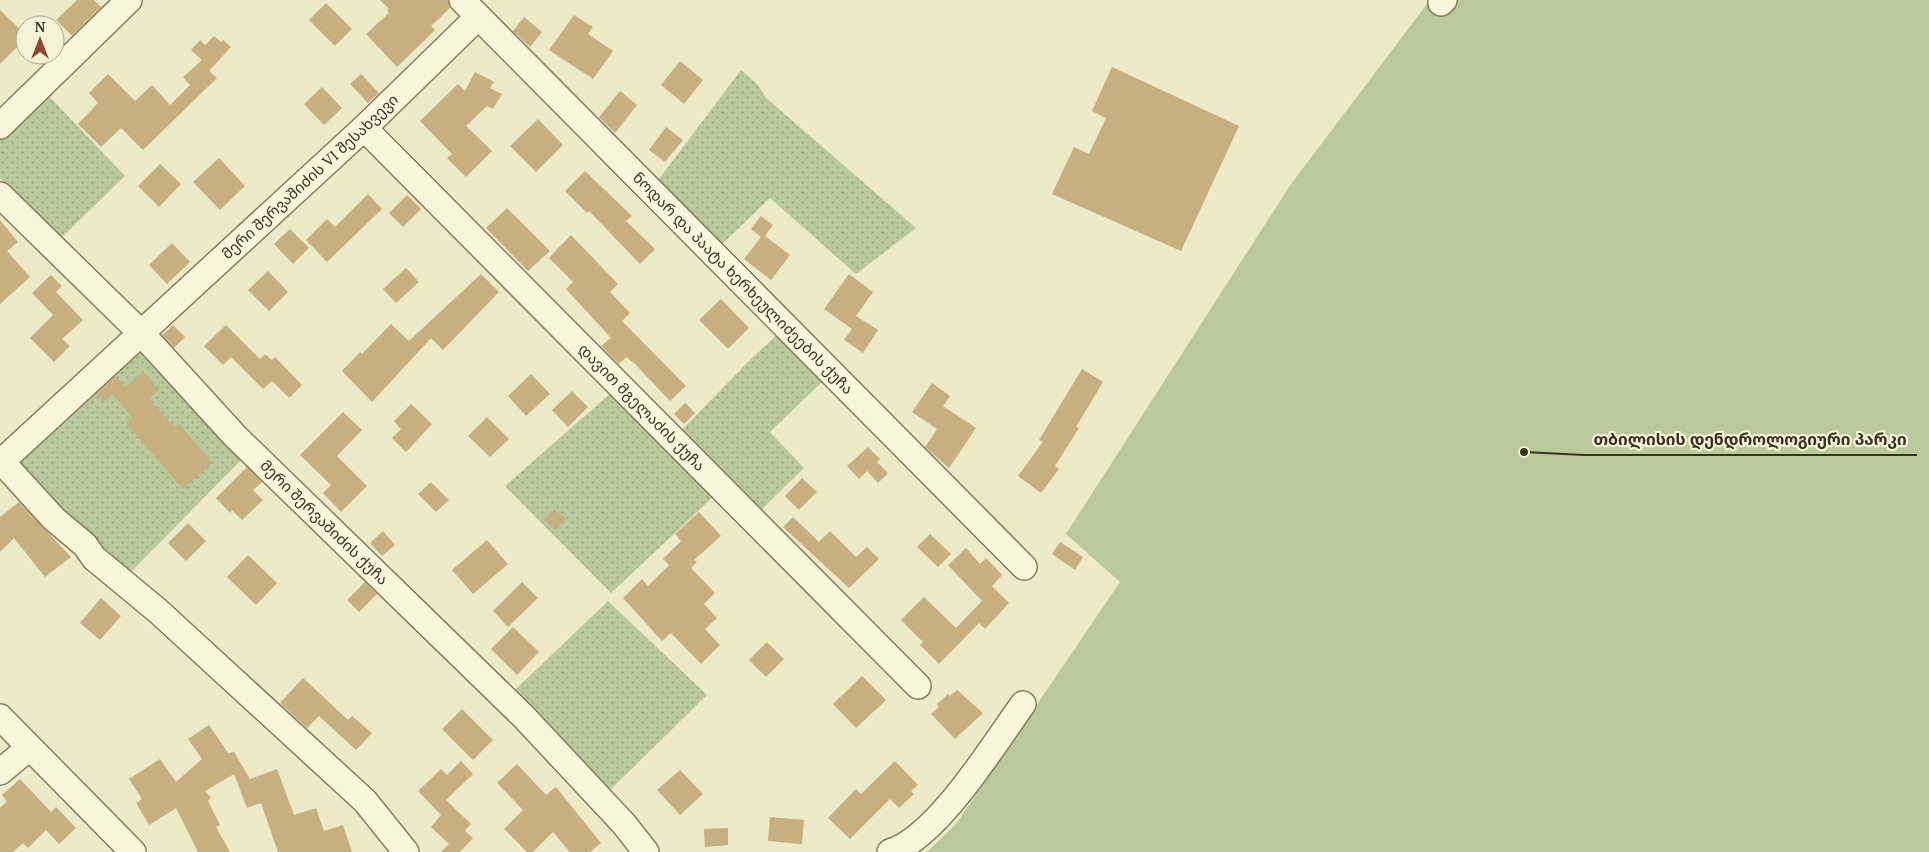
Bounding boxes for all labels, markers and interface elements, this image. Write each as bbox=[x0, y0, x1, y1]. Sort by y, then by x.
north arrow bbox=[15, 15, 65, 65]
text: N bbox=[35, 17, 46, 36]
street label: მერი შერვაშიძის VI შესახვევი bbox=[217, 89, 402, 263]
street label: ნოდარ და პაატა ხერხეულიძეების ქუჩა bbox=[629, 167, 858, 398]
street label: დავით მგელაძის ქუჩა bbox=[575, 339, 710, 475]
callout: თბილისის დენდროლოგიური პარკი bbox=[1584, 424, 1917, 455]
text: თბილისის დენდროლოგიური პარკი bbox=[1593, 428, 1907, 450]
street label: მერი შერვაშიძის ქუჩა bbox=[256, 455, 393, 589]

